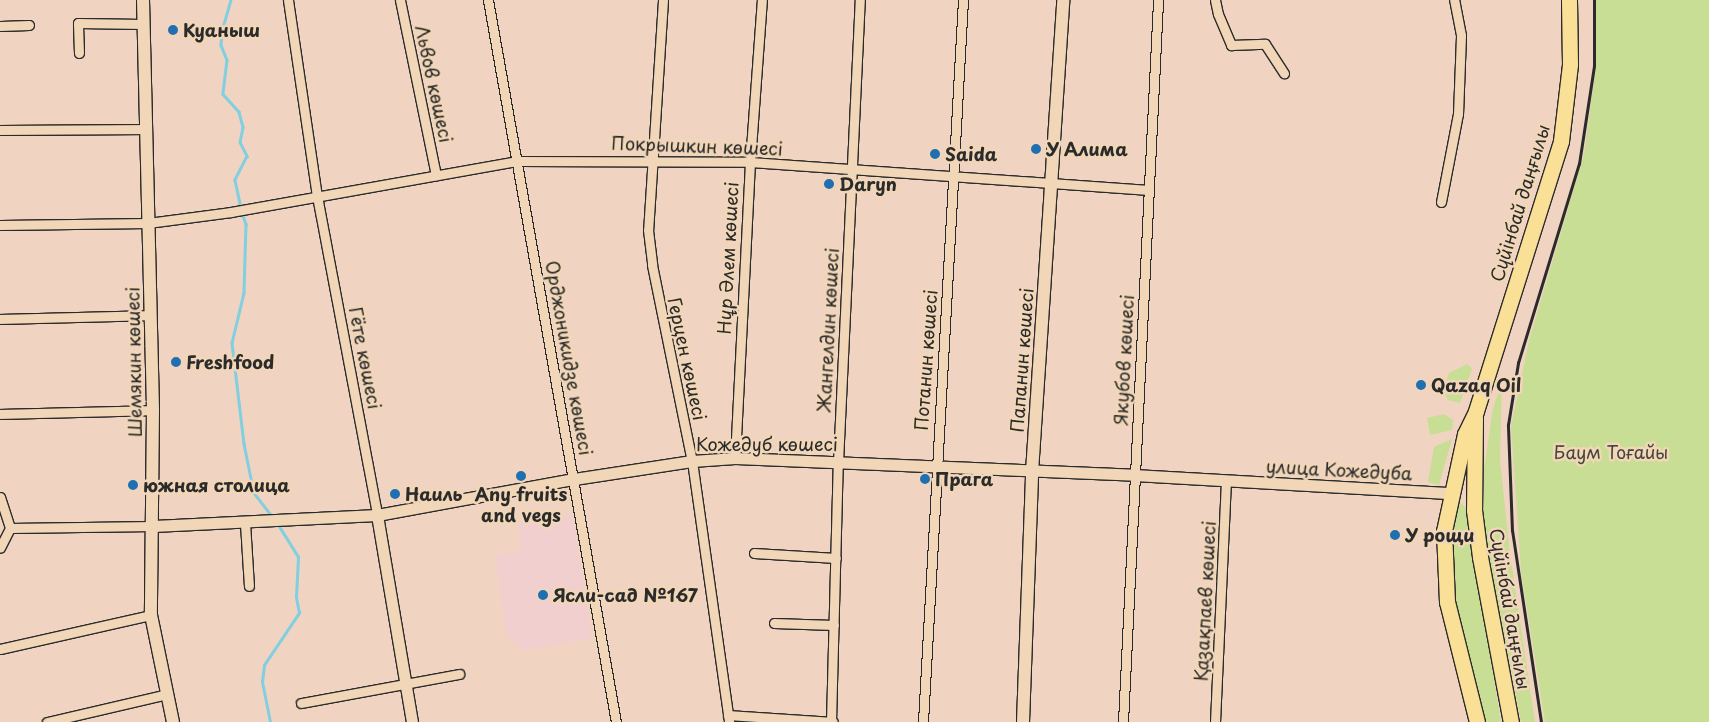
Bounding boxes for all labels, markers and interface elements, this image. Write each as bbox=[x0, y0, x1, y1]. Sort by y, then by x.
place label: Куаныш bbox=[183, 19, 260, 41]
street label: Львов көшесі bbox=[411, 23, 457, 145]
marker: Куаныш bbox=[167, 24, 179, 36]
street label: Сүйінбай даңғылы bbox=[1486, 121, 1554, 285]
street label: Покрышкин көшесі bbox=[610, 132, 784, 160]
place label: У Алима bbox=[1046, 138, 1129, 160]
place label: Saida bbox=[945, 143, 997, 165]
marker: У Алима bbox=[1030, 143, 1042, 155]
marker: Saida bbox=[929, 148, 941, 160]
place label: Daryn bbox=[839, 173, 897, 195]
marker: Daryn bbox=[823, 178, 835, 190]
street label: Нұр Әлем көшесі bbox=[713, 180, 743, 336]
street label: Жангелдин көшесі bbox=[813, 247, 843, 413]
street label: Орджоникидзе көшесі bbox=[541, 259, 597, 457]
street label: Шемякин көшесі bbox=[122, 286, 146, 438]
street label: Папанин көшесі bbox=[1006, 287, 1038, 433]
street label: Потанин көшесі bbox=[910, 288, 942, 432]
street label: Якубов көшесі bbox=[1110, 294, 1138, 426]
street label: Герцен көшесі bbox=[663, 295, 711, 423]
street label: Гёте көшесі bbox=[345, 305, 385, 411]
place label: Freshfood bbox=[186, 351, 274, 373]
marker: Freshfood bbox=[170, 356, 182, 368]
place label: Qazaq Oil bbox=[1431, 374, 1522, 396]
marker: Qazaq Oil bbox=[1415, 379, 1427, 391]
street label: Кожедуб көшесі bbox=[695, 433, 839, 455]
park label: Баум Тоғайы bbox=[1553, 441, 1669, 463]
street label: улица Кожедуба bbox=[1265, 455, 1413, 485]
place label: Прага bbox=[935, 468, 993, 490]
marker: Any fruits and vegs bbox=[515, 470, 527, 482]
marker: Прага bbox=[919, 473, 931, 485]
place label: южная столица bbox=[143, 474, 290, 496]
marker: южная столица bbox=[127, 479, 139, 491]
place label: Наиль bbox=[405, 483, 462, 505]
place label: Any fruits and vegs bbox=[475, 484, 567, 526]
marker: Наиль bbox=[389, 488, 401, 500]
street label: Қазақпаев көшесі bbox=[1190, 520, 1220, 682]
place label: У рощи bbox=[1405, 524, 1475, 546]
street label: Сүйінбай даңғылы bbox=[1485, 526, 1535, 692]
marker: У рощи bbox=[1389, 529, 1401, 541]
place label: Ясли-сад №167 bbox=[553, 584, 697, 606]
marker: Ясли-сад №167 bbox=[537, 589, 549, 601]

